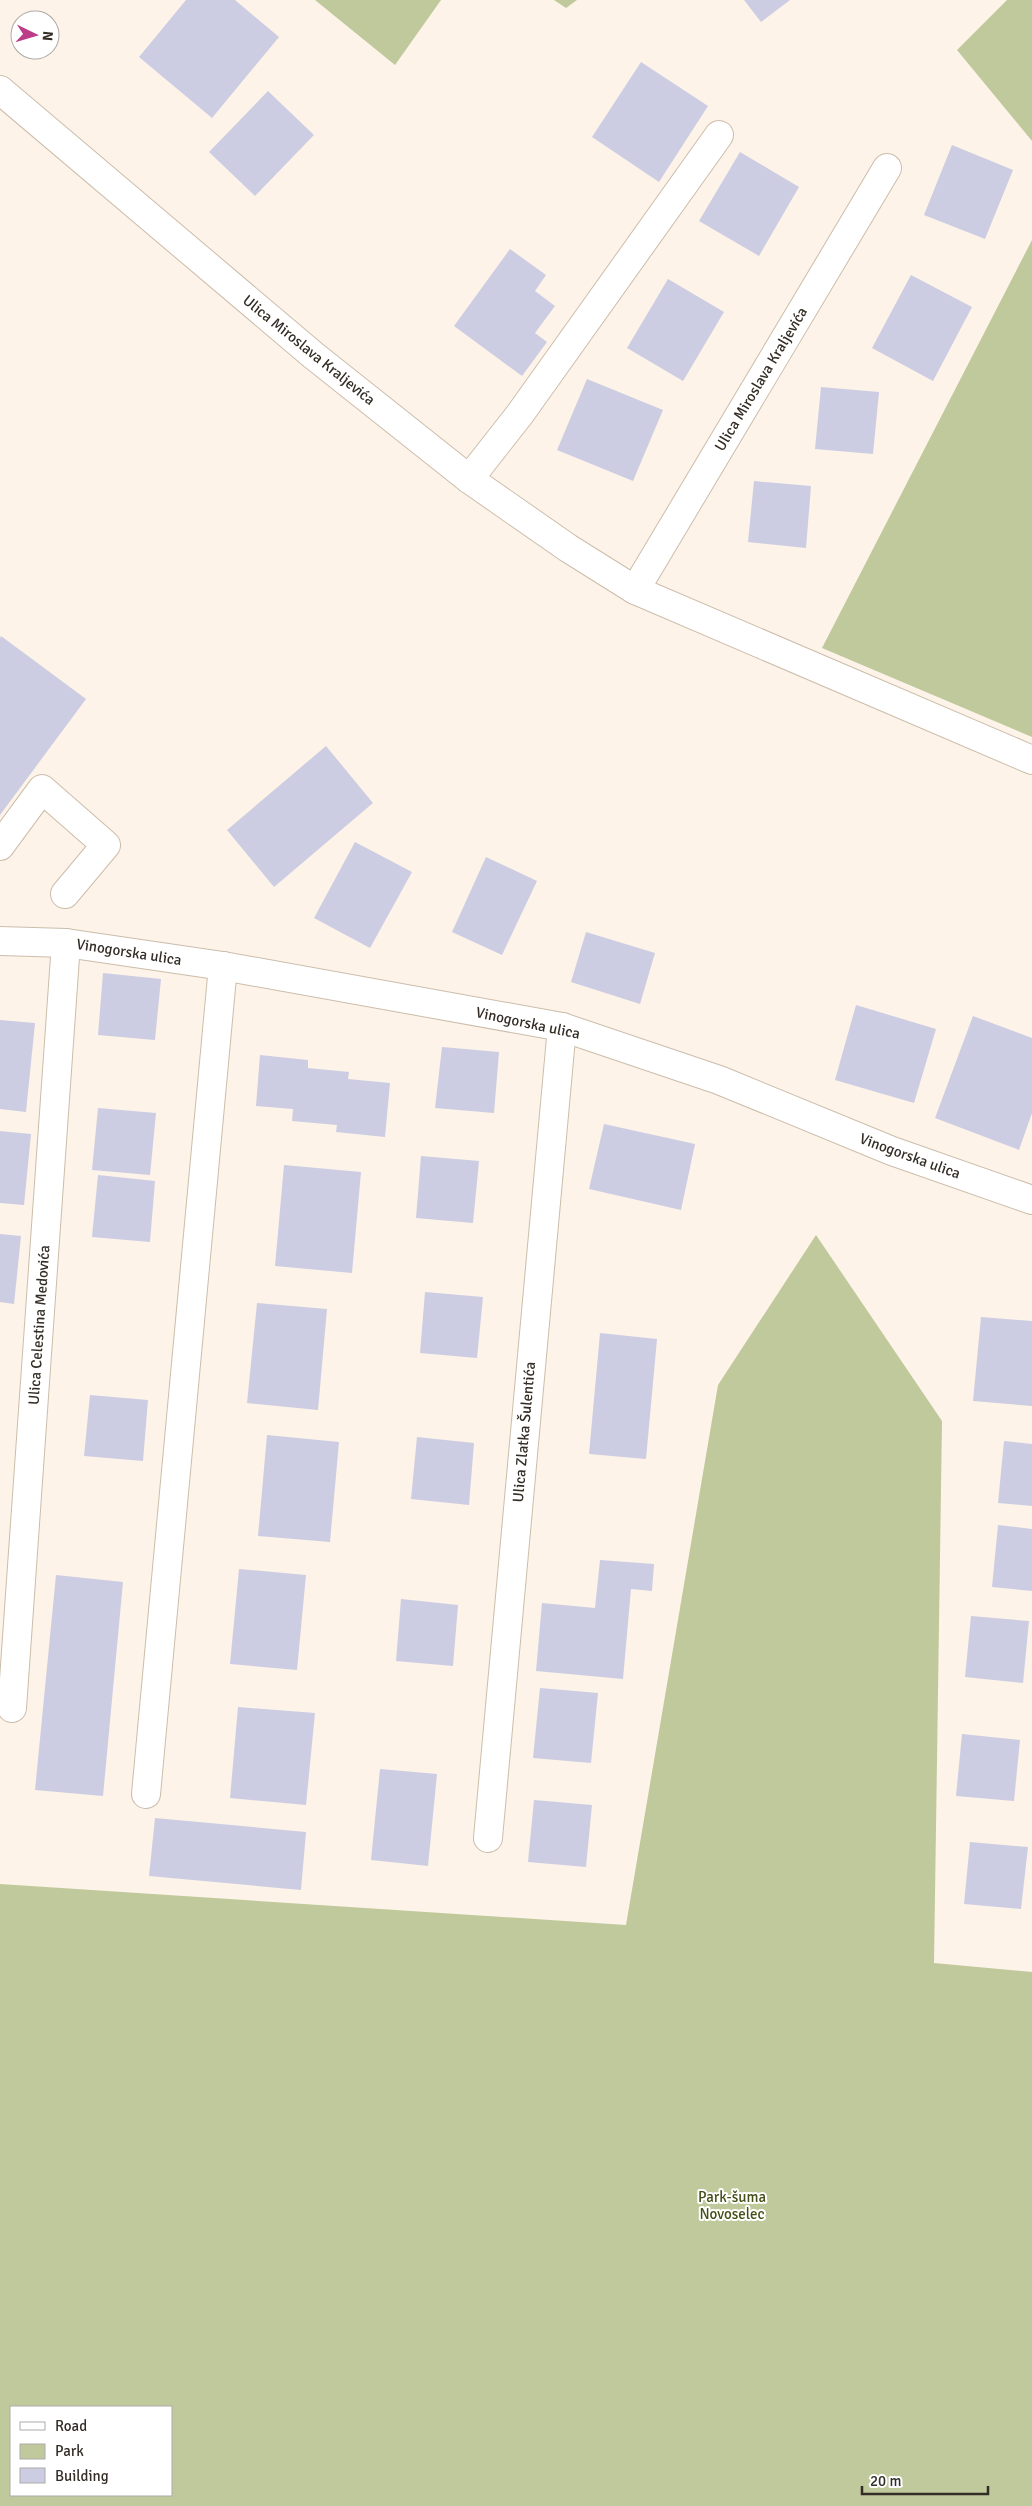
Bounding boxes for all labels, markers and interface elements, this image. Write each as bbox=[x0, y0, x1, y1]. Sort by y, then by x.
north arrow bbox=[10, 10, 60, 60]
text: N bbox=[39, 30, 56, 42]
street label: Ulica Miroslava Kraljevića bbox=[239, 291, 379, 409]
street label: Ulica Miroslava Kraljevića bbox=[711, 304, 811, 454]
street label: Vinogorska ulica bbox=[75, 935, 183, 969]
street label: Vinogorska ulica bbox=[474, 1003, 582, 1043]
street label: Vinogorska ulica bbox=[857, 1129, 963, 1183]
street label: Ulica Celestina Medovića bbox=[24, 1244, 54, 1406]
street label: Ulica Zlatka Šulentića bbox=[508, 1361, 539, 1503]
park label: Park-šuma Novoselec bbox=[698, 2188, 766, 2223]
legend bbox=[10, 2406, 172, 2496]
text: Road bbox=[55, 2417, 87, 2435]
text: Park bbox=[55, 2442, 84, 2460]
scale bar bbox=[862, 2464, 988, 2496]
text: Building bbox=[55, 2467, 109, 2485]
text: 20 m bbox=[870, 2472, 901, 2490]

